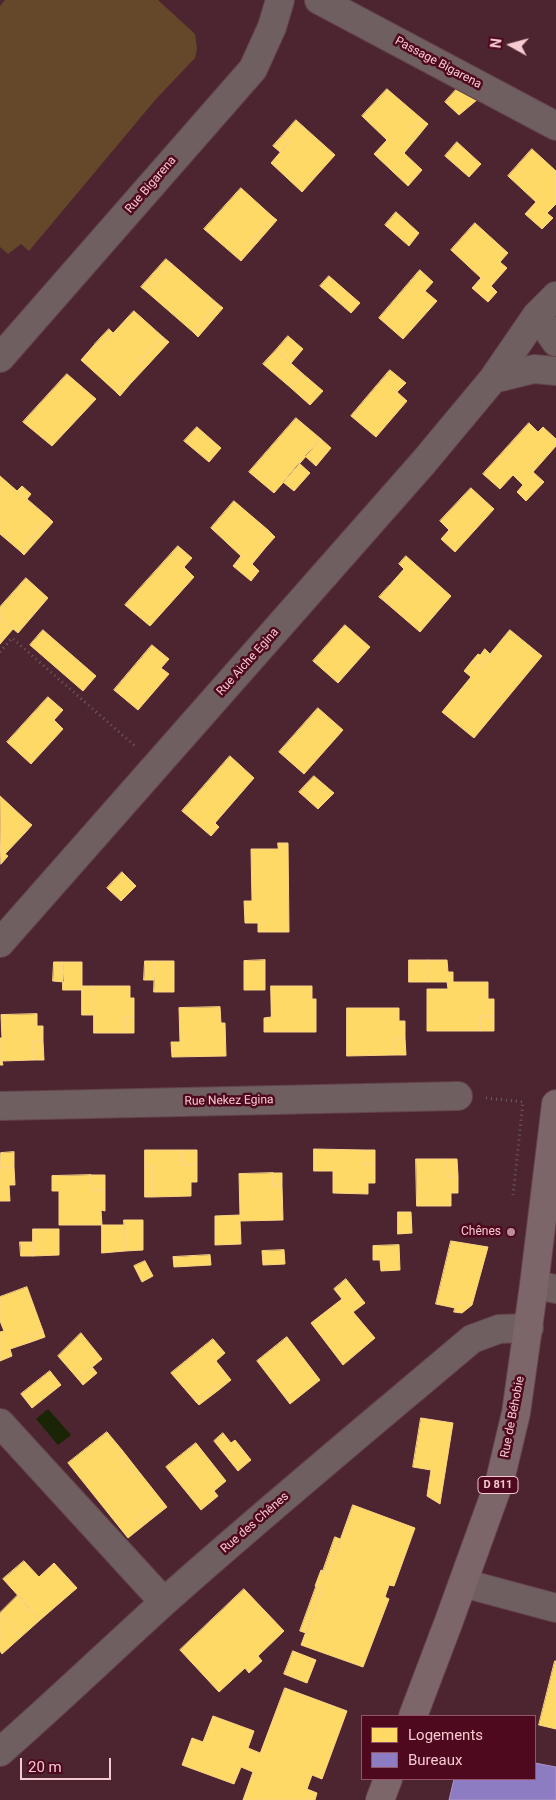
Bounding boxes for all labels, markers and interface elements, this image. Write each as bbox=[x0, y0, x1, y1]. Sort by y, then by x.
north arrow bbox=[486, 20, 536, 70]
street label: Passage Bigarena bbox=[392, 34, 484, 92]
text: N bbox=[488, 37, 505, 49]
street label: Rue Bigarena bbox=[122, 154, 180, 216]
street label: Rue Aiche Egina bbox=[214, 625, 282, 699]
street label: Rue Nekez Egina bbox=[184, 1093, 274, 1109]
place label: Chênes bbox=[461, 1225, 501, 1239]
marker: Chênes bbox=[505, 1226, 517, 1238]
street label: Rue de Béhobie bbox=[498, 1375, 528, 1459]
road number: D 811 bbox=[478, 1476, 518, 1494]
street label: Rue des Chênes bbox=[218, 1489, 292, 1557]
legend bbox=[361, 1715, 536, 1780]
text: Logements bbox=[408, 1726, 483, 1744]
scale bar bbox=[22, 1748, 114, 1780]
text: Bureaux bbox=[408, 1751, 462, 1769]
text: 20 m bbox=[28, 1758, 62, 1776]

